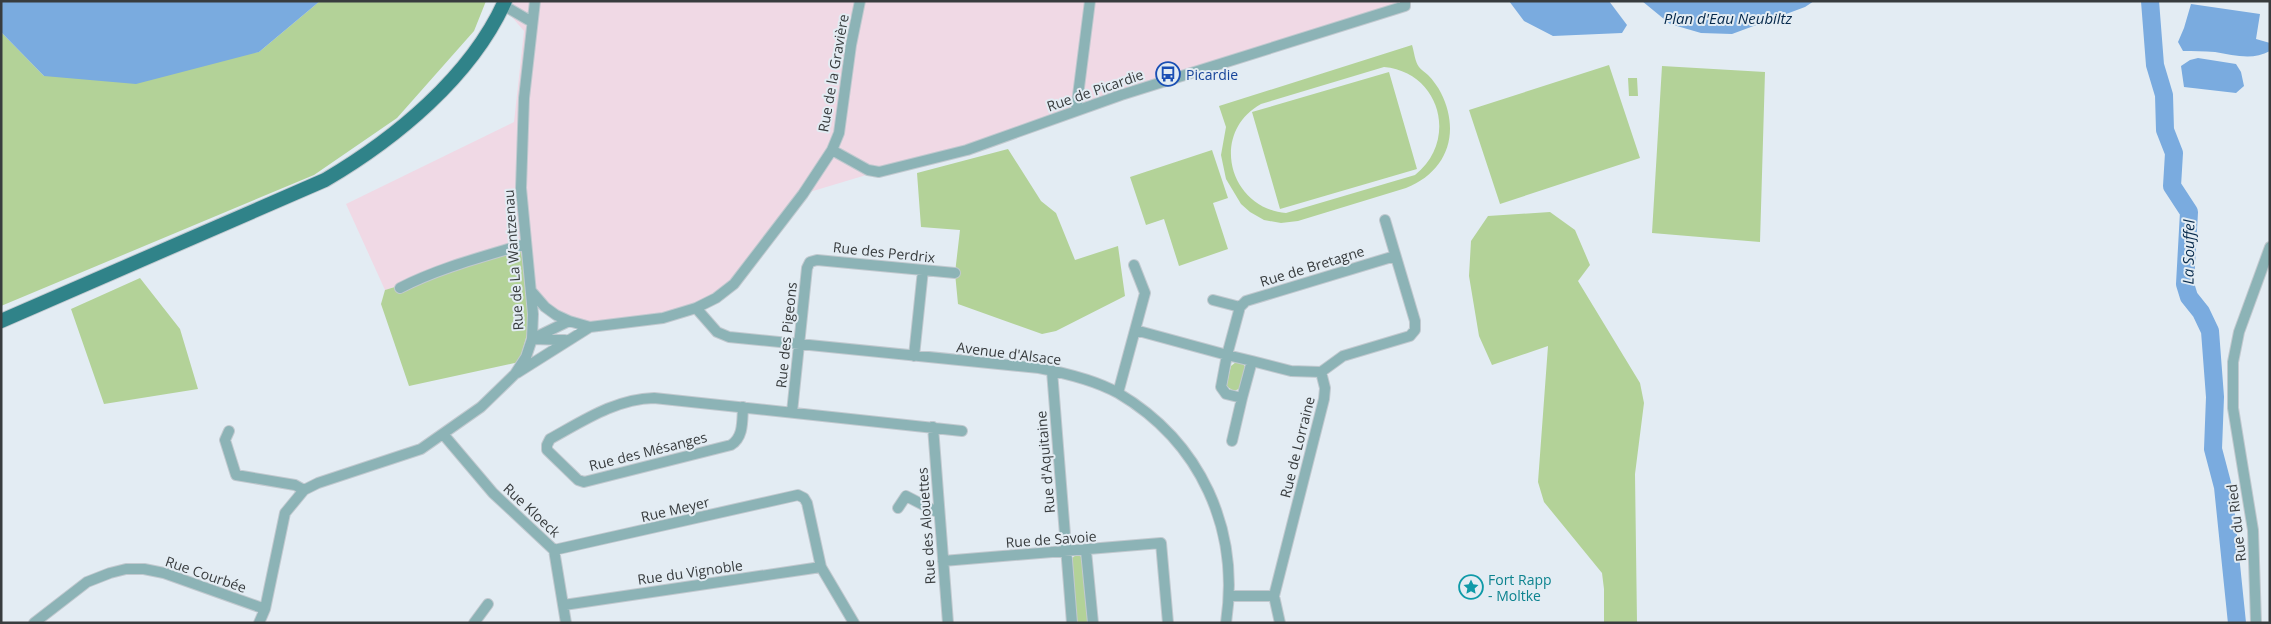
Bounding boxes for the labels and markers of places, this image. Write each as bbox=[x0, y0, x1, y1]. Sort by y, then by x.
bus stop icon: Picardie bbox=[1155, 61, 1181, 87]
place label: Picardie bbox=[1186, 65, 1238, 84]
place label: Fort Rapp - Moltke bbox=[1488, 570, 1552, 605]
place icon: Fort Rapp - Moltke bbox=[1458, 574, 1484, 600]

